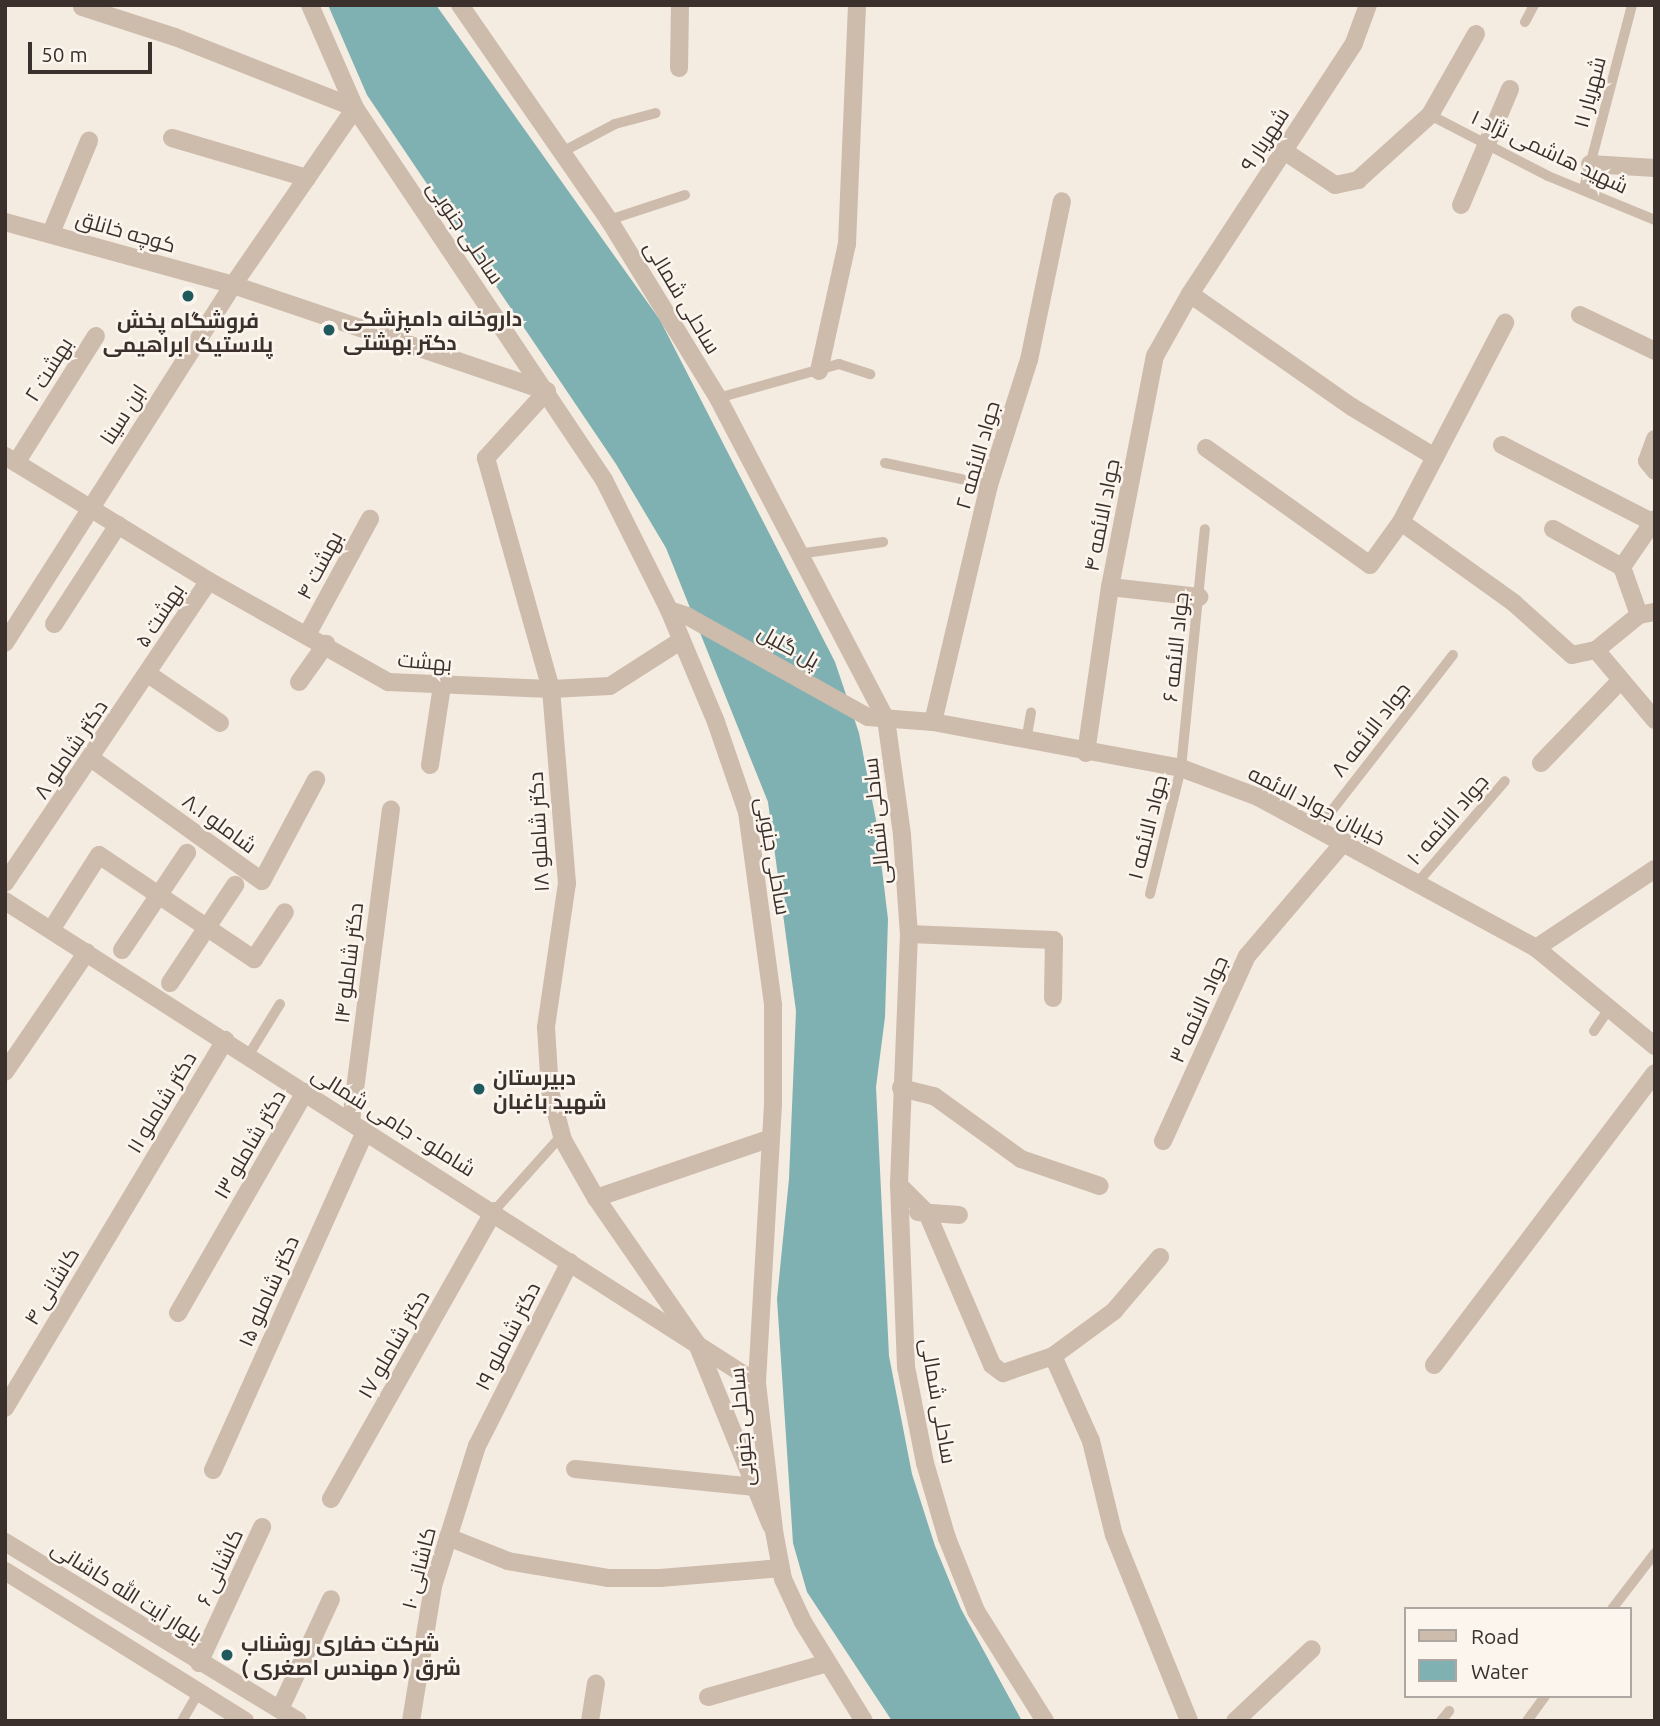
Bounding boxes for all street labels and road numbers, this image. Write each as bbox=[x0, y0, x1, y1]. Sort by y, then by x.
street label: شهریار ۱۱ bbox=[1567, 54, 1611, 130]
street label: شهریار ۹ bbox=[1234, 103, 1294, 175]
street label: شهید هاشمی نژاد ۱ bbox=[1468, 104, 1632, 198]
street label: ساحلی جنوبی bbox=[422, 176, 510, 288]
street label: کوچه خانلق bbox=[73, 205, 179, 257]
street label: ساحلی شمالی bbox=[639, 236, 727, 358]
street label: بهشت ۲ bbox=[19, 332, 77, 406]
street label: ابن سینا bbox=[94, 379, 152, 449]
street label: جواد الائمه ۲ bbox=[950, 398, 1004, 512]
street label: جواد الائمه ۴ bbox=[1078, 457, 1124, 573]
street label: بهشت ۴ bbox=[291, 527, 347, 603]
street label: بهشت ۵ bbox=[129, 578, 189, 652]
street label: جواد الائمه ۶ bbox=[1157, 591, 1193, 703]
street label: پل گلیل bbox=[754, 619, 824, 673]
street label: بهشت bbox=[397, 646, 453, 676]
street label: جواد الائمه ۸ bbox=[1325, 677, 1415, 781]
street label: دکتر شاملو ۸ bbox=[28, 695, 112, 803]
street label: ساحلی شمالی bbox=[857, 756, 895, 886]
street label: خیابان جواد الائمه bbox=[1244, 760, 1390, 850]
street label: جواد الائمه ۱۰ bbox=[1401, 768, 1493, 870]
street label: دکتر شاملو ۱۸ bbox=[522, 771, 554, 893]
street label: جواد الائمه ۱ bbox=[1122, 772, 1172, 882]
street label: شاملو ۸.۱ bbox=[178, 788, 262, 858]
street label: ساحلی جنوبی bbox=[751, 795, 797, 917]
street label: دکتر شاملو ۱۴ bbox=[328, 901, 368, 1025]
street label: جواد الائمه ۳ bbox=[1163, 952, 1233, 1066]
street label: دکتر شاملو ۱۱ bbox=[121, 1047, 201, 1157]
street label: شاملو - جامی شمالی bbox=[308, 1060, 480, 1182]
street label: دکتر شاملو ۱۳ bbox=[208, 1085, 290, 1203]
street label: دکتر شاملو ۱۵ bbox=[232, 1232, 304, 1350]
street label: کاشانی ۴ bbox=[18, 1243, 84, 1329]
street label: دکتر شاملو ۱۹ bbox=[469, 1278, 545, 1394]
street label: دکتر شاملو ۱۷ bbox=[352, 1285, 434, 1403]
street label: ساحلی شمالی bbox=[916, 1336, 962, 1466]
street label: ساحلی جنوبی bbox=[723, 1367, 759, 1487]
street label: کاشانی ۱۰ bbox=[396, 1524, 440, 1612]
street label: کاشانی ۶ bbox=[190, 1525, 248, 1609]
street label: بلوار آیت الله کاشانی bbox=[47, 1534, 207, 1648]

